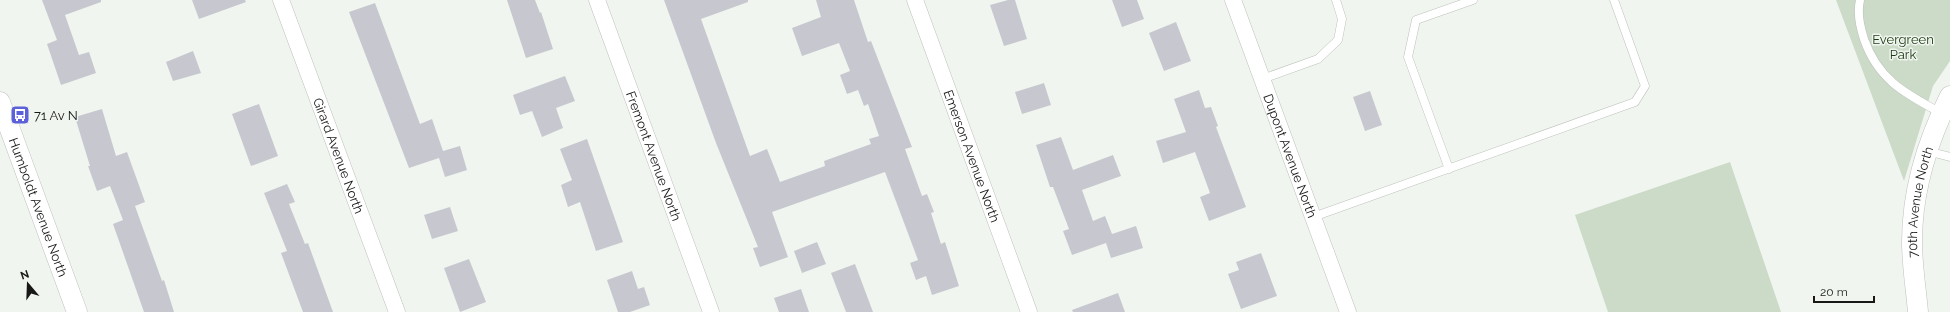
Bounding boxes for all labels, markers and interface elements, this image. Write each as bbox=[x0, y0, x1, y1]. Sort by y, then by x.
park label: Evergreen Park bbox=[1872, 32, 1934, 62]
street label: Emerson Avenue North bbox=[941, 88, 1003, 224]
street label: Fremont Avenue North bbox=[623, 89, 685, 223]
street label: Dupont Avenue North bbox=[1261, 92, 1320, 220]
street label: Girard Avenue North bbox=[310, 96, 367, 216]
bus stop icon: 71 Av N bbox=[9, 104, 31, 126]
place label: 71 Av N bbox=[34, 108, 78, 123]
street label: Humboldt Avenue North bbox=[6, 135, 72, 279]
street label: 70th Avenue North bbox=[1904, 144, 1936, 258]
north arrow bbox=[8, 264, 48, 304]
scale bar bbox=[1814, 278, 1874, 304]
text: 20 m bbox=[1820, 285, 1848, 299]

